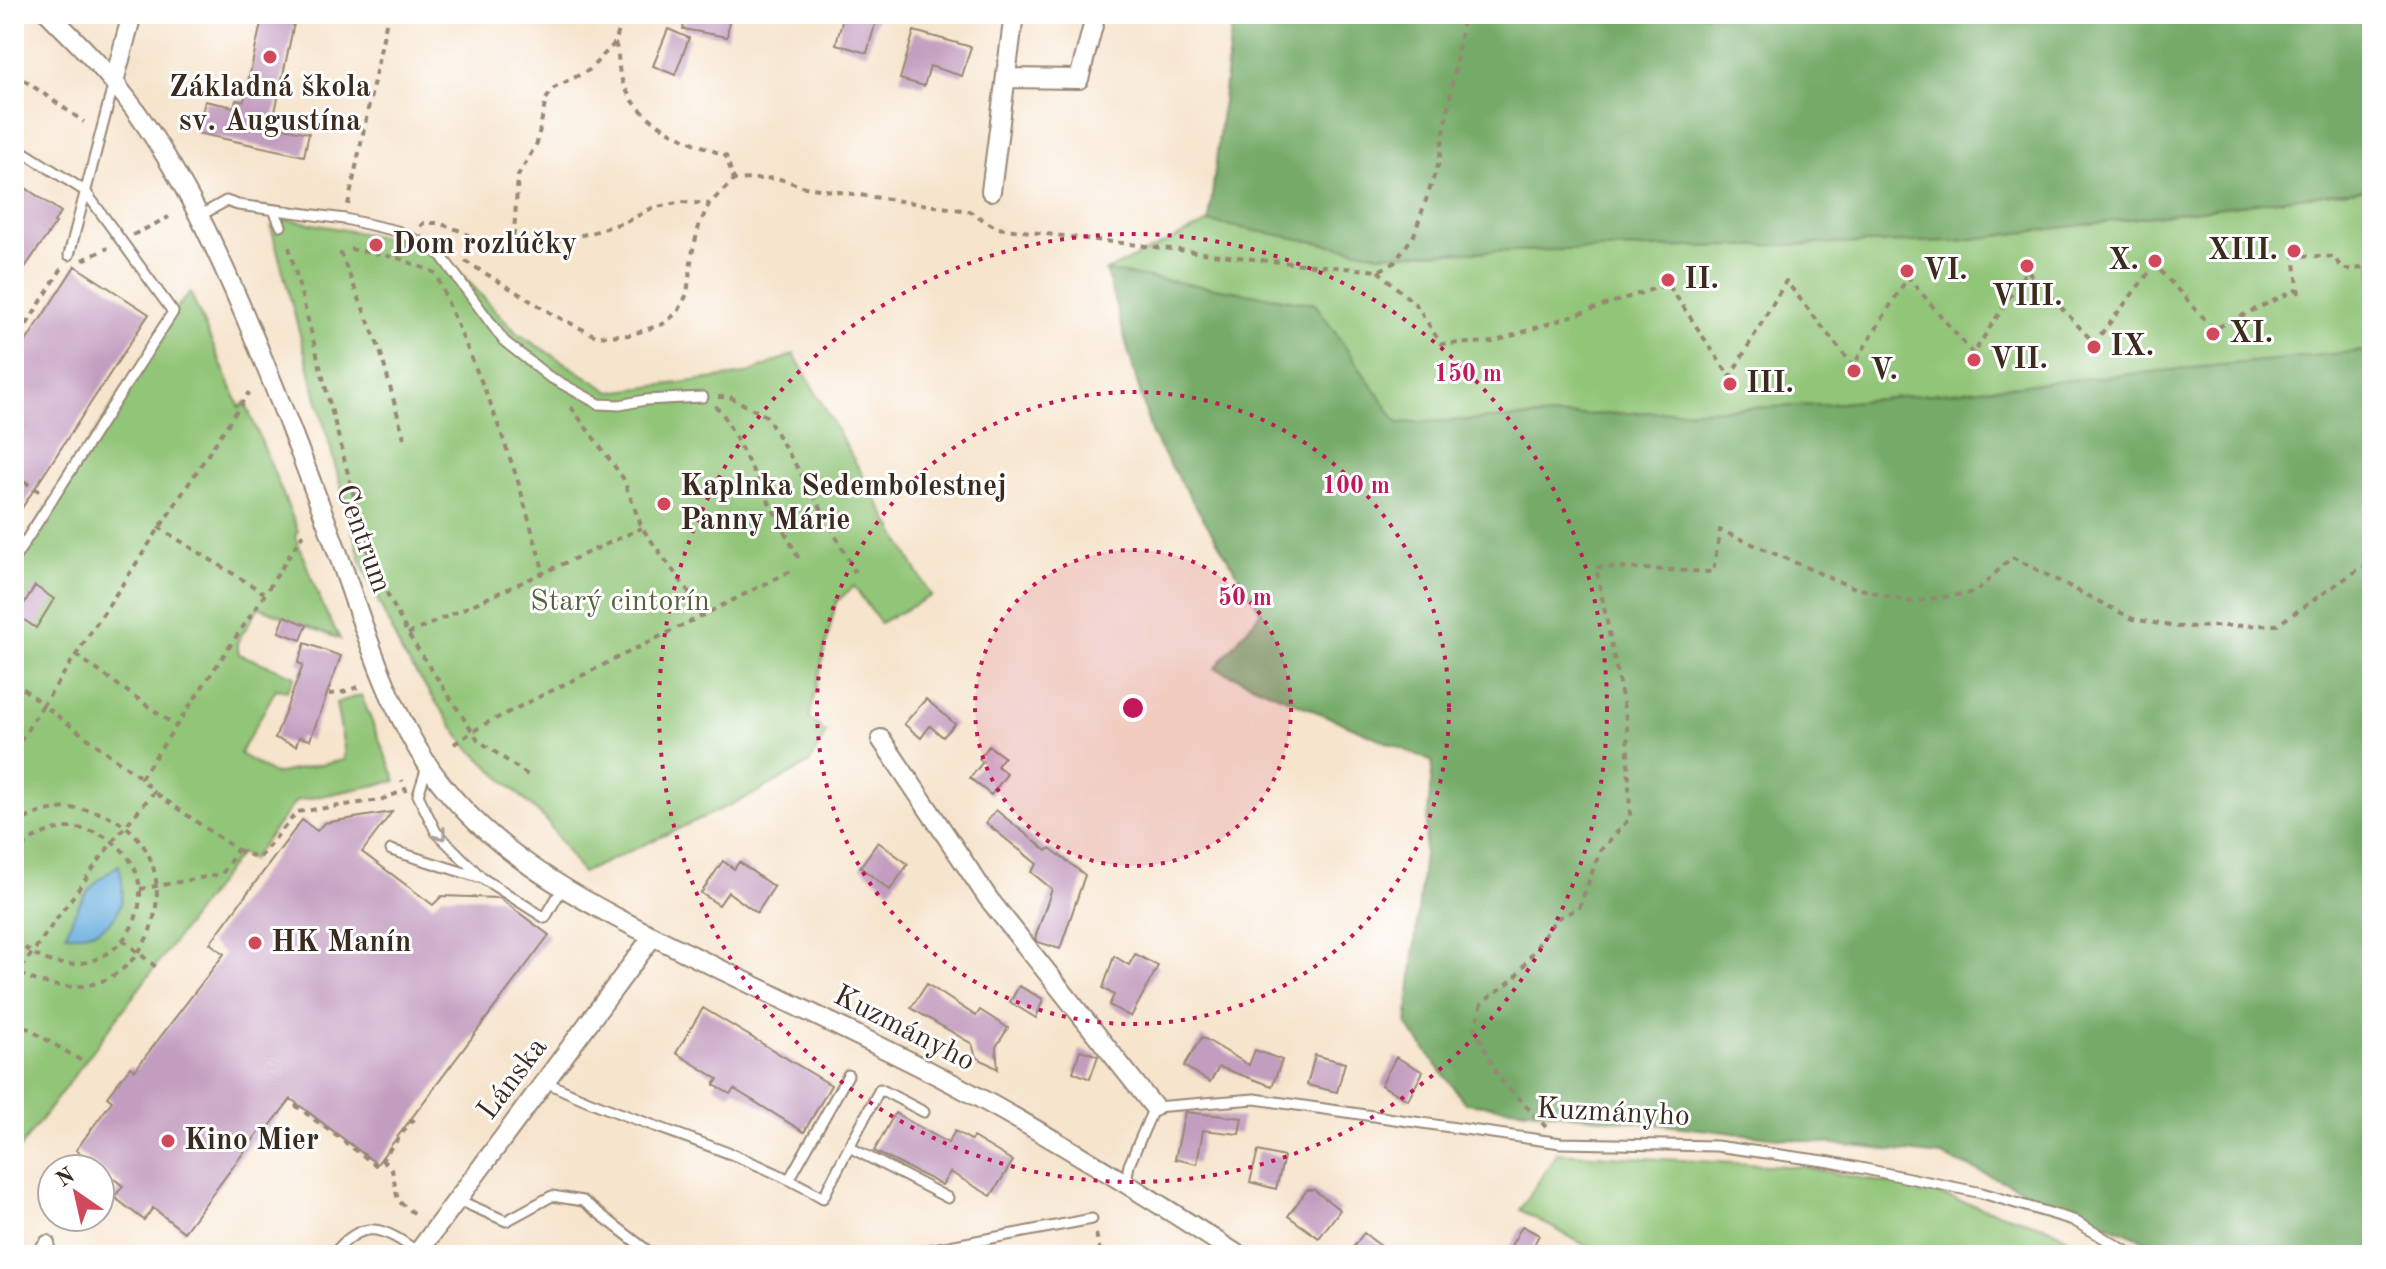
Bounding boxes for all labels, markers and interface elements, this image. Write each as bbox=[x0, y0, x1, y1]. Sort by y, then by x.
marker: Základná škola sv. Augustína bbox=[261, 48, 279, 66]
place label: Základná škola sv. Augustína bbox=[169, 73, 371, 137]
place label: Dom rozlúčky bbox=[392, 230, 577, 260]
marker: Dom rozlúčky bbox=[367, 236, 385, 254]
place label: XIII. bbox=[2208, 236, 2278, 266]
marker: XIII. bbox=[2285, 242, 2303, 260]
place label: X. bbox=[2108, 246, 2139, 276]
marker: X. bbox=[2146, 252, 2164, 270]
place label: VI. bbox=[1923, 256, 1968, 286]
marker: VIII. bbox=[2018, 257, 2036, 275]
marker: VI. bbox=[1898, 262, 1916, 280]
place label: II. bbox=[1684, 265, 1719, 295]
marker: II. bbox=[1659, 271, 1677, 289]
place label: VIII. bbox=[1991, 282, 2063, 312]
place label: XI. bbox=[2229, 319, 2273, 349]
marker: XI. bbox=[2204, 325, 2222, 343]
place label: IX. bbox=[2110, 332, 2154, 362]
marker: IX. bbox=[2085, 338, 2103, 356]
place label: VII. bbox=[1990, 345, 2048, 375]
marker: VII. bbox=[1965, 351, 1983, 369]
place label: V. bbox=[1870, 356, 1898, 386]
text: 150 m bbox=[1434, 362, 1502, 387]
marker: V. bbox=[1845, 362, 1863, 380]
place label: III. bbox=[1746, 369, 1794, 399]
marker: III. bbox=[1721, 375, 1739, 393]
place label: Kaplnka Sedembolestnej Panny Márie bbox=[680, 472, 1007, 536]
text: 100 m bbox=[1322, 475, 1390, 499]
street label: Centrum bbox=[330, 481, 396, 597]
marker: Kaplnka Sedembolestnej Panny Márie bbox=[655, 495, 673, 513]
text: 50 m bbox=[1218, 586, 1272, 611]
park label: Starý cintorín bbox=[530, 587, 710, 617]
centre of rings bbox=[1119, 694, 1147, 722]
one-way arrow bbox=[431, 825, 445, 840]
place label: HK Manín bbox=[271, 928, 411, 958]
marker: HK Manín bbox=[246, 934, 264, 952]
street label: Kuzmányho bbox=[829, 981, 979, 1077]
street label: Lánska bbox=[473, 1032, 554, 1126]
street label: Kuzmányho bbox=[1535, 1094, 1691, 1132]
place label: Kino Mier bbox=[184, 1126, 319, 1156]
marker: Kino Mier bbox=[159, 1132, 177, 1150]
north arrow bbox=[36, 1153, 116, 1233]
text: N bbox=[53, 1164, 79, 1192]

